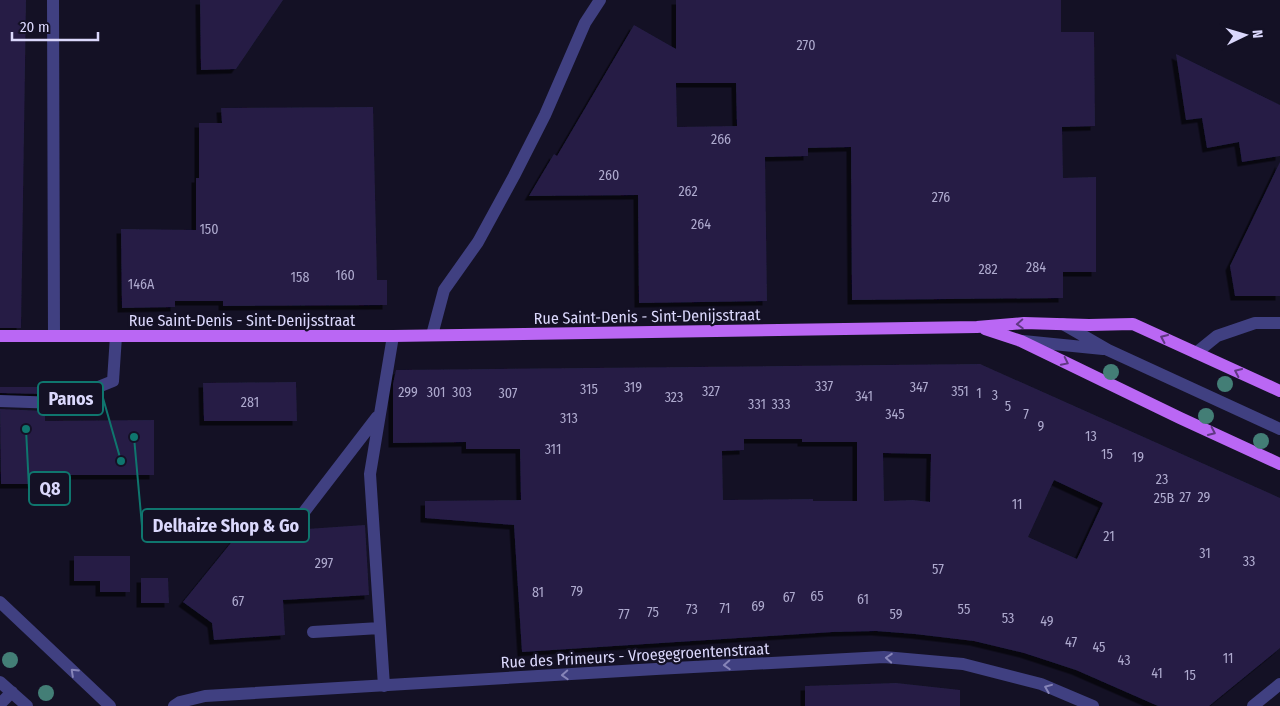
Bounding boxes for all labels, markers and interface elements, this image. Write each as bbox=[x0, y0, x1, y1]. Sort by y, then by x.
scale bar bbox=[12, 10, 99, 42]
north arrow bbox=[1220, 10, 1270, 60]
text: 20 m bbox=[20, 18, 50, 36]
text: N bbox=[1249, 29, 1266, 39]
house number: 270 bbox=[797, 37, 815, 54]
house number: 266 bbox=[711, 131, 731, 148]
house number: 260 bbox=[599, 167, 619, 184]
house number: 262 bbox=[678, 183, 698, 200]
house number: 276 bbox=[932, 189, 950, 206]
house number: 264 bbox=[691, 216, 711, 233]
house number: 150 bbox=[199, 221, 219, 238]
house number: 284 bbox=[1026, 259, 1046, 276]
house number: 282 bbox=[978, 261, 998, 278]
house number: 160 bbox=[335, 267, 355, 284]
house number: 158 bbox=[291, 269, 309, 286]
house number: 146A bbox=[128, 276, 155, 293]
street label: Rue Saint-Denis - Sint-Denijsstraat bbox=[534, 305, 761, 328]
street label: Rue Saint-Denis - Sint-Denijsstraat bbox=[129, 311, 356, 330]
one-way arrow bbox=[1016, 318, 1024, 329]
one-way arrow bbox=[1160, 334, 1169, 345]
one-way arrow bbox=[1060, 356, 1069, 366]
one-way arrow bbox=[1234, 368, 1243, 378]
house number: 337 bbox=[815, 378, 833, 395]
house number: 319 bbox=[624, 379, 642, 396]
house number: 347 bbox=[910, 379, 929, 396]
house number: 315 bbox=[580, 381, 598, 398]
callout: Panos bbox=[38, 382, 103, 415]
house number: 327 bbox=[702, 383, 720, 400]
house number: 351 bbox=[951, 383, 969, 400]
house number: 299 bbox=[398, 384, 418, 401]
house number: 301 bbox=[427, 384, 445, 401]
house number: 303 bbox=[452, 384, 472, 401]
house number: 307 bbox=[498, 385, 518, 402]
house number: 1 bbox=[976, 385, 982, 402]
house number: 3 bbox=[992, 387, 998, 404]
text: Panos bbox=[49, 388, 94, 410]
house number: 341 bbox=[855, 388, 873, 405]
house number: 323 bbox=[665, 389, 683, 406]
house number: 281 bbox=[241, 394, 259, 411]
house number: 331 bbox=[748, 396, 766, 413]
house number: 333 bbox=[772, 396, 790, 413]
house number: 5 bbox=[1005, 398, 1011, 415]
house number: 345 bbox=[885, 406, 905, 423]
house number: 7 bbox=[1023, 406, 1029, 423]
house number: 313 bbox=[560, 410, 578, 427]
house number: 9 bbox=[1038, 418, 1045, 435]
one-way arrow bbox=[1207, 426, 1216, 437]
house number: 13 bbox=[1085, 428, 1097, 445]
house number: 311 bbox=[545, 441, 561, 458]
house number: 15 bbox=[1101, 446, 1113, 463]
house number: 19 bbox=[1132, 449, 1144, 466]
house number: 23 bbox=[1156, 471, 1168, 488]
callout: Q8 bbox=[29, 472, 70, 505]
text: Q8 bbox=[40, 478, 61, 500]
house number: 27 bbox=[1179, 489, 1191, 506]
house number: 29 bbox=[1198, 489, 1211, 506]
house number: 25B bbox=[1154, 490, 1174, 507]
house number: 11 bbox=[1012, 496, 1022, 513]
callout: Delhaize Shop & Go bbox=[142, 509, 309, 542]
text: Delhaize Shop & Go bbox=[153, 515, 300, 537]
house number: 21 bbox=[1103, 528, 1115, 545]
house number: 31 bbox=[1199, 545, 1211, 562]
house number: 33 bbox=[1243, 553, 1255, 570]
house number: 297 bbox=[315, 555, 334, 572]
house number: 57 bbox=[932, 561, 944, 578]
house number: 79 bbox=[571, 583, 583, 600]
house number: 81 bbox=[532, 584, 544, 601]
house number: 65 bbox=[810, 588, 824, 605]
house number: 67 bbox=[783, 589, 795, 606]
house number: 61 bbox=[857, 591, 869, 608]
house number: 67 bbox=[232, 593, 244, 610]
house number: 69 bbox=[751, 598, 765, 615]
house number: 71 bbox=[720, 600, 730, 617]
house number: 73 bbox=[686, 601, 698, 618]
house number: 55 bbox=[958, 601, 970, 618]
house number: 75 bbox=[647, 604, 659, 621]
house number: 77 bbox=[618, 606, 630, 623]
house number: 59 bbox=[889, 606, 903, 623]
house number: 53 bbox=[1002, 610, 1014, 627]
house number: 49 bbox=[1040, 613, 1054, 630]
house number: 47 bbox=[1065, 634, 1077, 651]
street label: Rue des Primeurs - Vroegegroentenstraat bbox=[500, 639, 771, 672]
house number: 45 bbox=[1092, 639, 1106, 656]
house number: 11 bbox=[1223, 650, 1233, 667]
one-way arrow bbox=[885, 652, 893, 663]
house number: 43 bbox=[1118, 652, 1130, 669]
one-way arrow bbox=[723, 660, 731, 671]
house number: 41 bbox=[1151, 665, 1163, 682]
house number: 15 bbox=[1184, 667, 1196, 684]
one-way arrow bbox=[71, 669, 80, 678]
one-way arrow bbox=[560, 669, 568, 680]
one-way arrow bbox=[1044, 683, 1053, 694]

